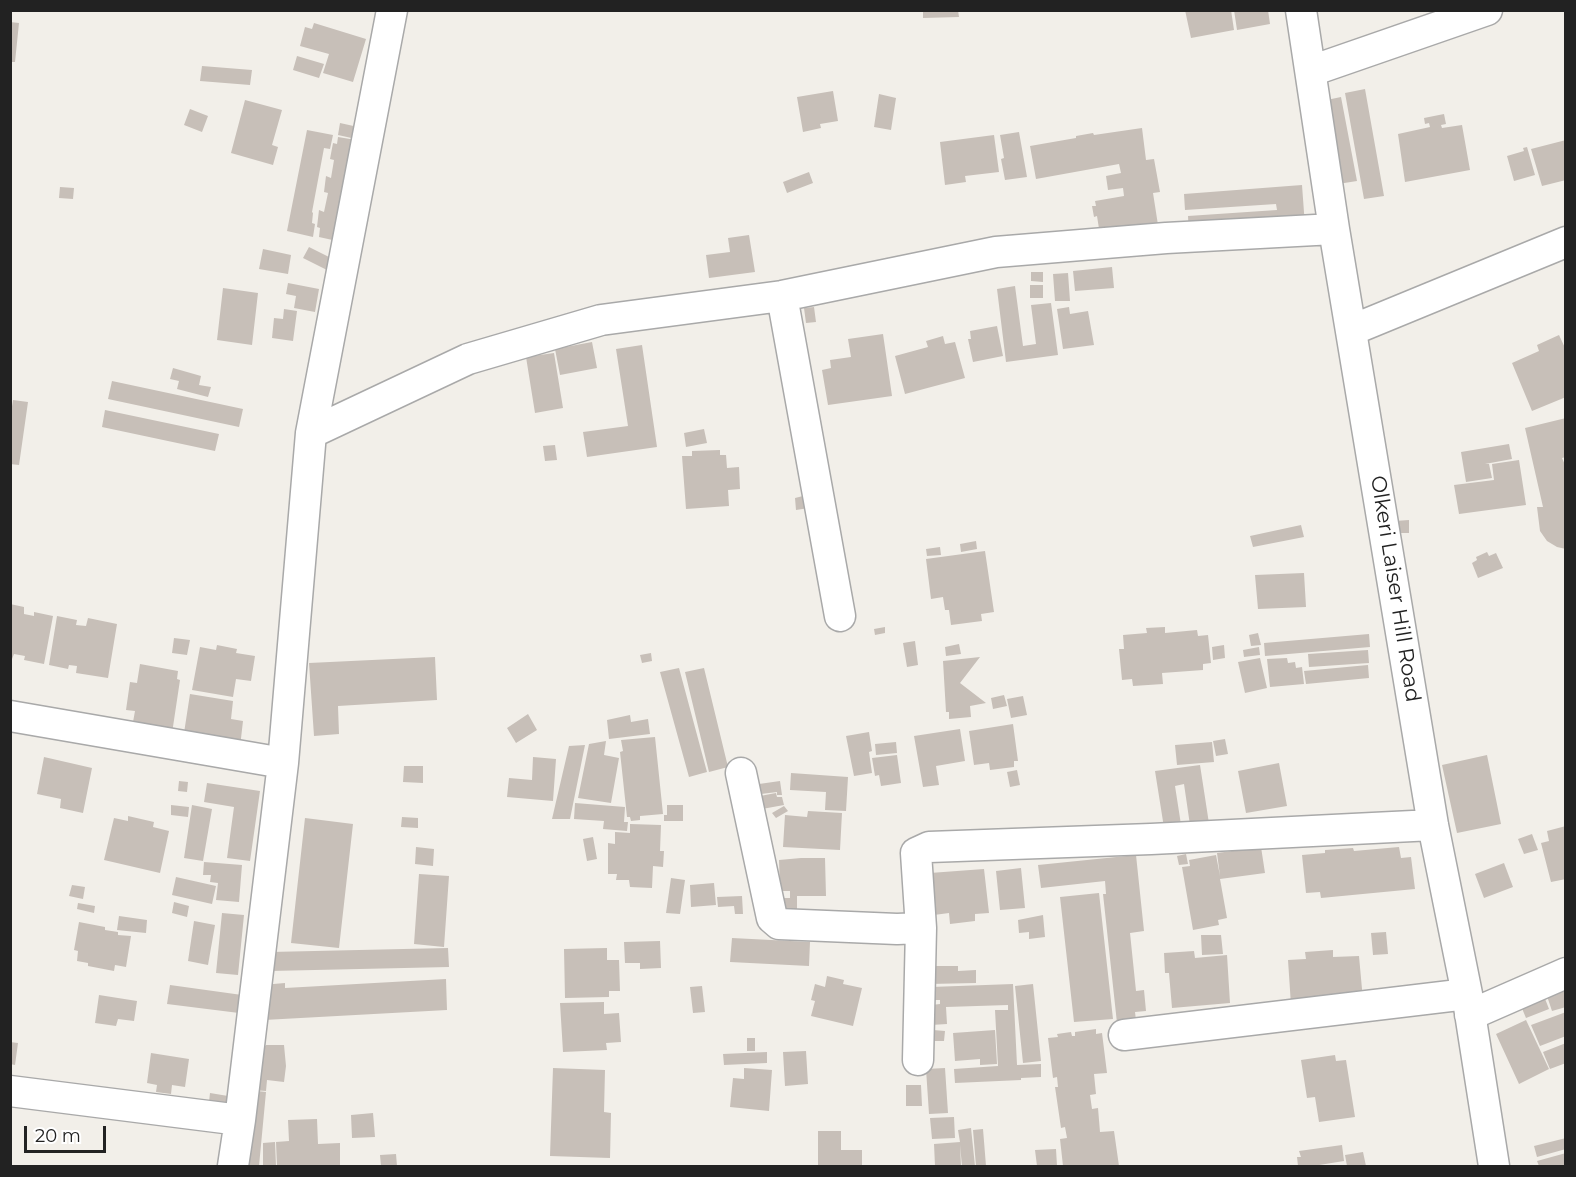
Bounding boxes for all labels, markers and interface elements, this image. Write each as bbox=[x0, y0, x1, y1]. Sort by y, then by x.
street label: Olkeri Laiser Hill Road bbox=[1365, 474, 1425, 704]
scale bar bbox=[27, 1114, 110, 1152]
text: 20 m bbox=[35, 1125, 81, 1147]

